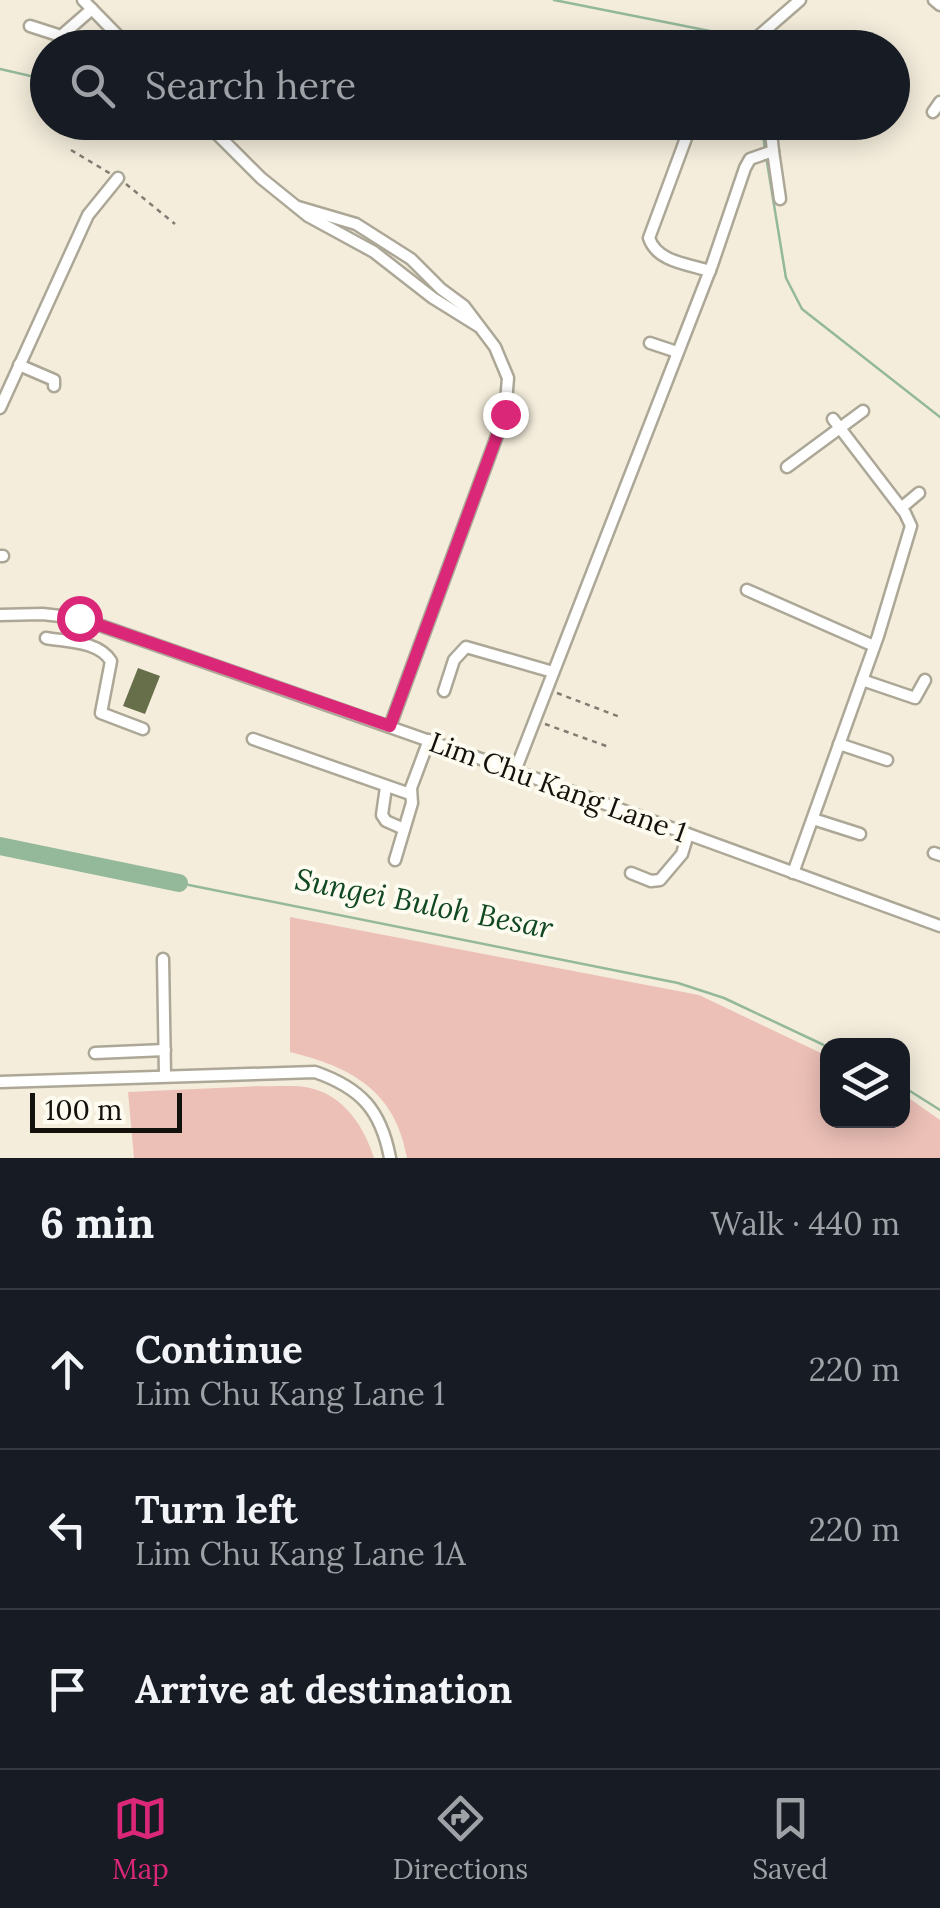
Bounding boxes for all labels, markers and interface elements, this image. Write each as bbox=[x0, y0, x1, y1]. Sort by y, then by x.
search box bbox=[30, 30, 910, 140]
icon: search bbox=[65, 58, 120, 113]
text: Search here bbox=[145, 61, 356, 109]
route end bbox=[483, 392, 529, 438]
route start bbox=[57, 596, 103, 642]
street label: Lim Chu Kang Lane 1 bbox=[424, 724, 692, 850]
water label: Sungei Buloh Besar bbox=[292, 859, 557, 947]
map controls bbox=[820, 1038, 910, 1128]
button: layers bbox=[820, 1038, 910, 1128]
scale bar bbox=[30, 1088, 182, 1132]
text: 100 m bbox=[45, 1092, 122, 1128]
text: 6 min bbox=[40, 1196, 154, 1250]
text: Walk · 440 m bbox=[711, 1203, 900, 1244]
text: Continue bbox=[135, 1325, 303, 1373]
icon: ahead bbox=[40, 1342, 95, 1397]
text: 220 m bbox=[809, 1349, 900, 1390]
text: Lim Chu Kang Lane 1 bbox=[135, 1373, 445, 1414]
text: Turn left bbox=[135, 1485, 298, 1533]
icon: left bbox=[40, 1502, 95, 1557]
text: 220 m bbox=[809, 1509, 900, 1550]
text: Lim Chu Kang Lane 1A bbox=[135, 1533, 465, 1574]
icon: arrive bbox=[40, 1662, 95, 1717]
text: Arrive at destination bbox=[135, 1665, 512, 1713]
tab: Map bbox=[112, 1791, 169, 1887]
tab: Directions bbox=[393, 1791, 528, 1887]
tab: Saved bbox=[752, 1791, 828, 1887]

